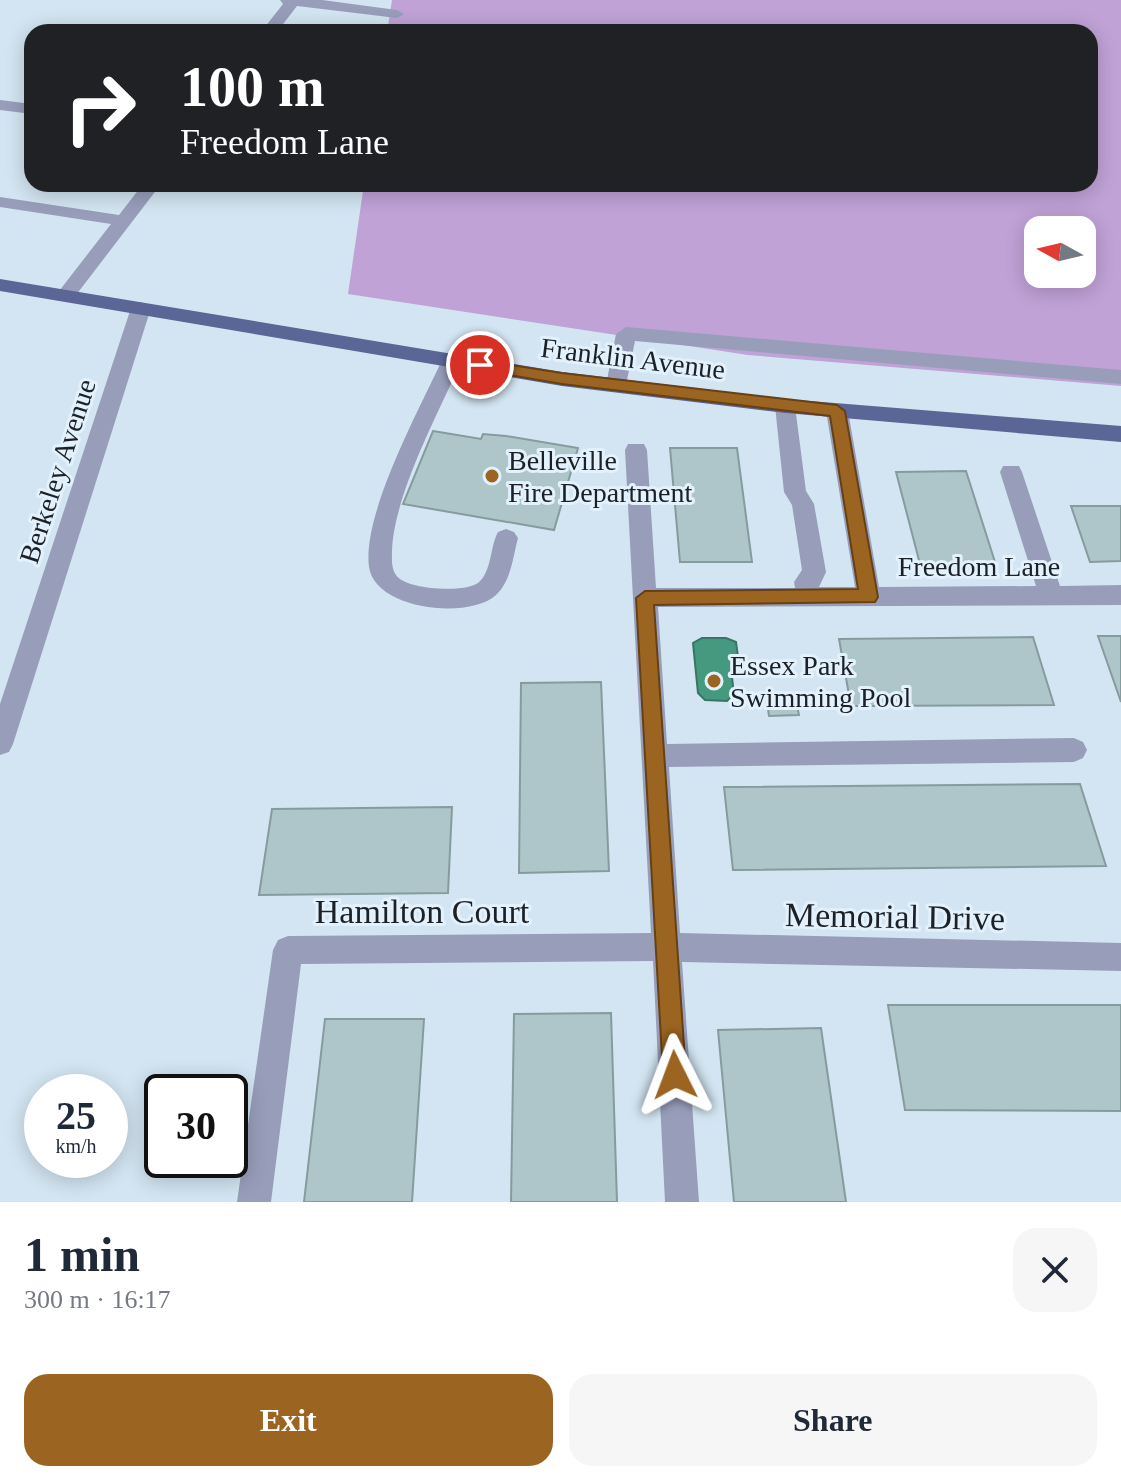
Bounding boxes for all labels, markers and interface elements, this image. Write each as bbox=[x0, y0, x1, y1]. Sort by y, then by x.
icon: right bbox=[48, 56, 152, 160]
text: 100 m bbox=[180, 56, 325, 118]
text: Freedom Lane bbox=[180, 122, 389, 162]
north arrow bbox=[1024, 216, 1096, 288]
map controls bbox=[1024, 216, 1096, 288]
pin bbox=[446, 331, 514, 399]
street label: Franklin Avenue bbox=[539, 332, 727, 385]
icon: arrive bbox=[458, 343, 502, 387]
street label: Berkeley Avenue bbox=[13, 375, 102, 567]
place label: Belleville Fire Department bbox=[508, 445, 692, 508]
marker: Belleville Fire Department bbox=[483, 467, 501, 485]
street label: Freedom Lane bbox=[898, 551, 1060, 582]
place label: Essex Park Swimming Pool bbox=[730, 650, 911, 713]
marker: Essex Park Swimming Pool bbox=[705, 672, 723, 690]
street label: Hamilton Court bbox=[315, 893, 530, 930]
street label: Memorial Drive bbox=[785, 896, 1005, 937]
position arrow bbox=[633, 1033, 717, 1117]
speed limit sign: 30 bbox=[144, 1074, 248, 1178]
text: 25 bbox=[56, 1093, 96, 1138]
text: km/h bbox=[55, 1135, 97, 1157]
text: 1 min bbox=[24, 1228, 140, 1281]
button: close bbox=[1013, 1228, 1097, 1312]
text: 300 m · 16:17 bbox=[24, 1285, 171, 1314]
button: Exit bbox=[24, 1374, 553, 1466]
button: Share bbox=[569, 1374, 1097, 1466]

